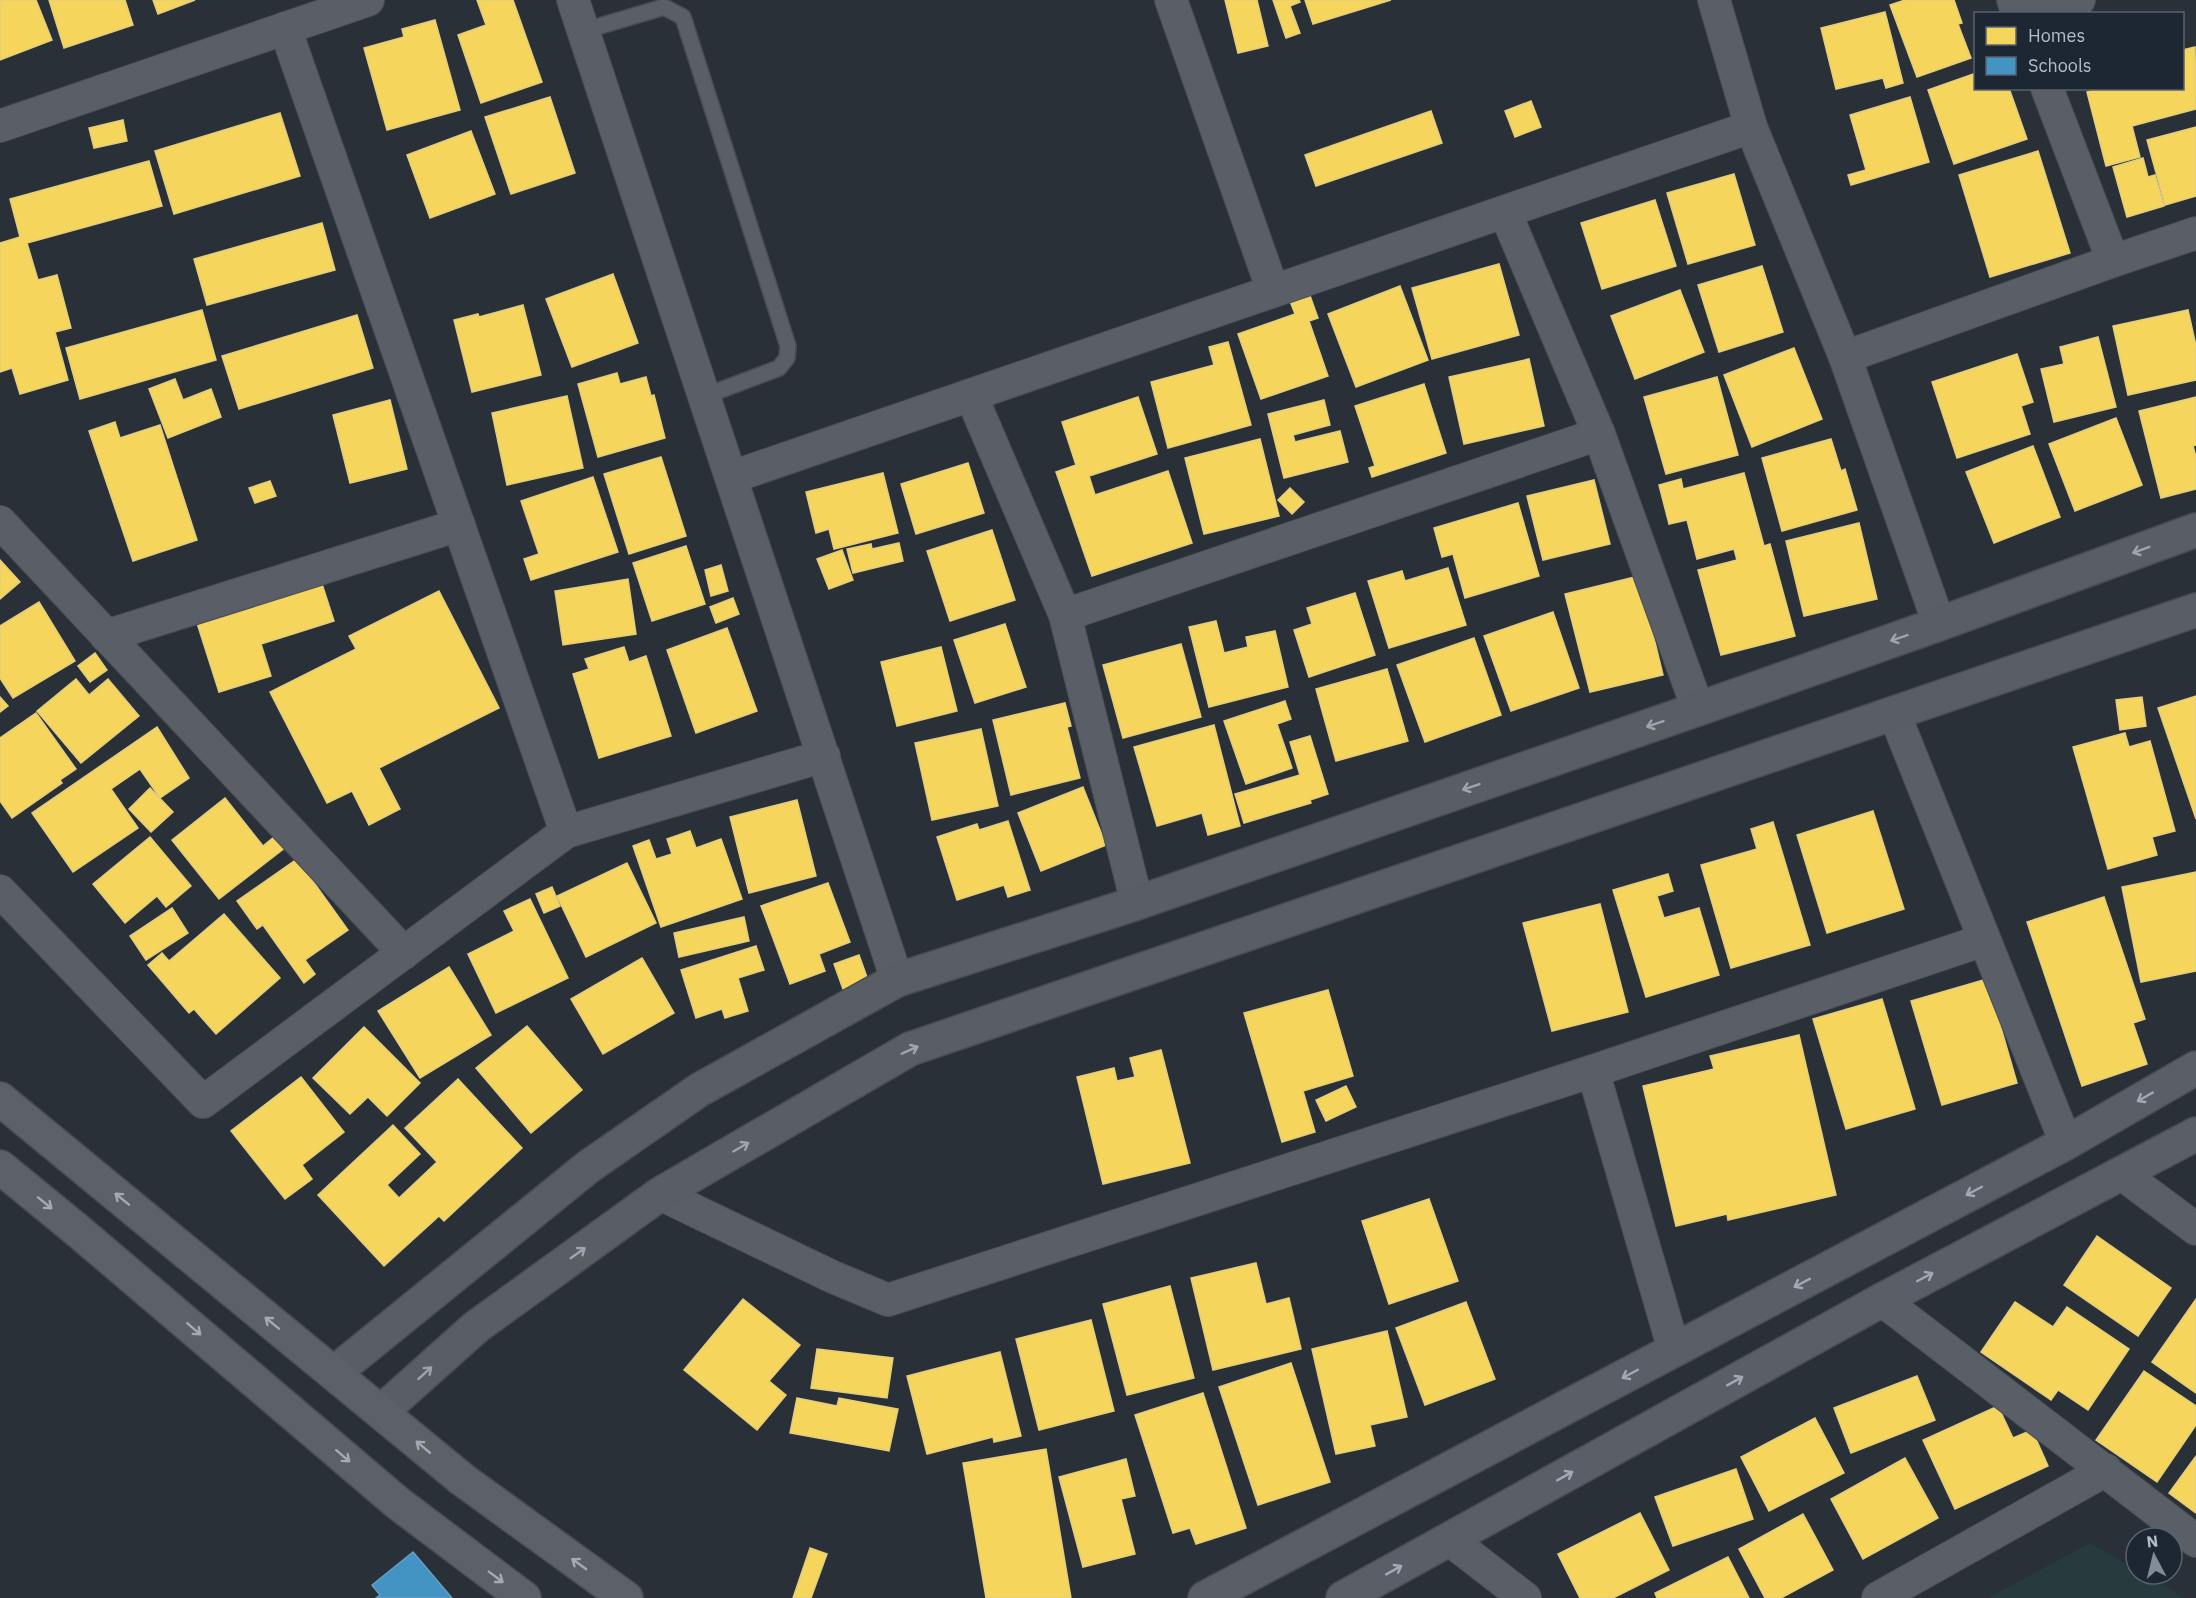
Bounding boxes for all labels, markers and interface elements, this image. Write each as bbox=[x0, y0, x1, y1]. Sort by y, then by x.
legend bbox=[1974, 12, 2184, 90]
text: Homes bbox=[2028, 24, 2085, 47]
text: Schools bbox=[2028, 54, 2092, 77]
one-way arrow bbox=[2132, 545, 2151, 556]
one-way arrow bbox=[1890, 634, 1909, 645]
one-way arrow bbox=[1646, 719, 1665, 730]
one-way arrow bbox=[1462, 783, 1481, 794]
one-way arrow bbox=[901, 1044, 919, 1055]
one-way arrow bbox=[2137, 1092, 2154, 1104]
one-way arrow bbox=[732, 1140, 749, 1152]
one-way arrow bbox=[1966, 1186, 1984, 1198]
one-way arrow bbox=[115, 1192, 130, 1206]
one-way arrow bbox=[37, 1197, 53, 1210]
one-way arrow bbox=[570, 1247, 586, 1259]
one-way arrow bbox=[1915, 1271, 1933, 1282]
one-way arrow bbox=[1794, 1277, 1811, 1289]
one-way arrow bbox=[265, 1317, 281, 1330]
one-way arrow bbox=[186, 1323, 202, 1336]
one-way arrow bbox=[417, 1366, 432, 1380]
one-way arrow bbox=[1621, 1369, 1639, 1380]
one-way arrow bbox=[1726, 1375, 1743, 1387]
one-way arrow bbox=[416, 1440, 431, 1454]
one-way arrow bbox=[335, 1449, 350, 1463]
one-way arrow bbox=[1556, 1470, 1573, 1482]
north arrow bbox=[2124, 1526, 2184, 1586]
text: N bbox=[2145, 1530, 2159, 1552]
one-way arrow bbox=[572, 1558, 588, 1570]
one-way arrow bbox=[1385, 1564, 1402, 1576]
one-way arrow bbox=[487, 1570, 503, 1583]

